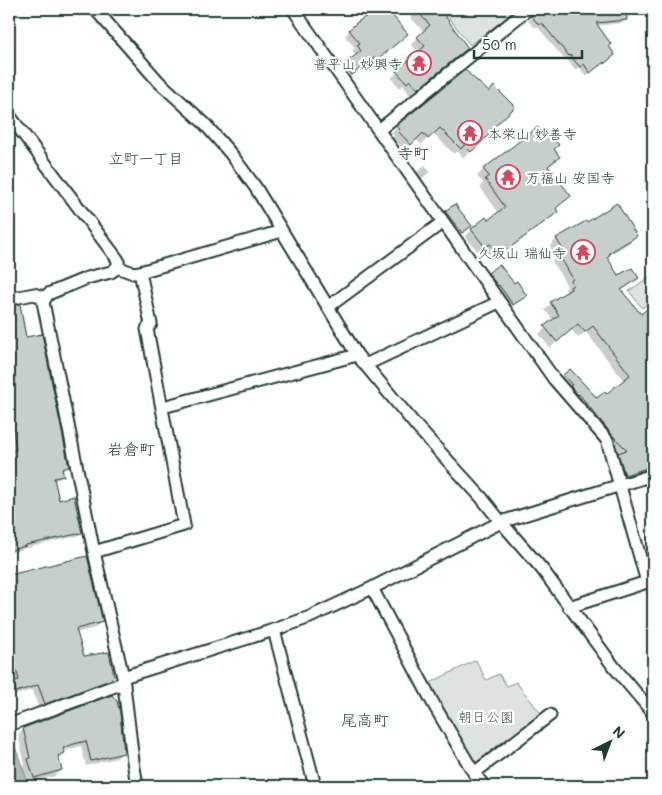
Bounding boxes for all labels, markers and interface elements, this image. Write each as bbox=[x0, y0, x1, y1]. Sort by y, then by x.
scale bar bbox=[474, 28, 582, 60]
text: 50 m bbox=[482, 34, 517, 54]
temple icon: 普平山 妙興寺 bbox=[406, 50, 432, 76]
place label: 普平山 妙興寺 bbox=[314, 54, 402, 73]
temple icon: 本栄山 妙善寺 bbox=[457, 120, 483, 146]
place label: 本栄山 妙善寺 bbox=[488, 124, 576, 143]
district label: 寺町 bbox=[397, 142, 429, 163]
district label: 立町一丁目 bbox=[108, 148, 184, 168]
temple icon: 万福山 安国寺 bbox=[495, 164, 521, 190]
place label: 万福山 安国寺 bbox=[526, 168, 614, 187]
temple icon: 久坂山 瑞仙寺 bbox=[570, 239, 596, 265]
place label: 久坂山 瑞仙寺 bbox=[478, 243, 566, 262]
district label: 岩倉町 bbox=[107, 438, 155, 459]
park label: 朝日公園 bbox=[458, 707, 514, 726]
district label: 尾高町 bbox=[341, 709, 389, 730]
north arrow bbox=[584, 718, 634, 768]
text: N bbox=[609, 721, 629, 743]

